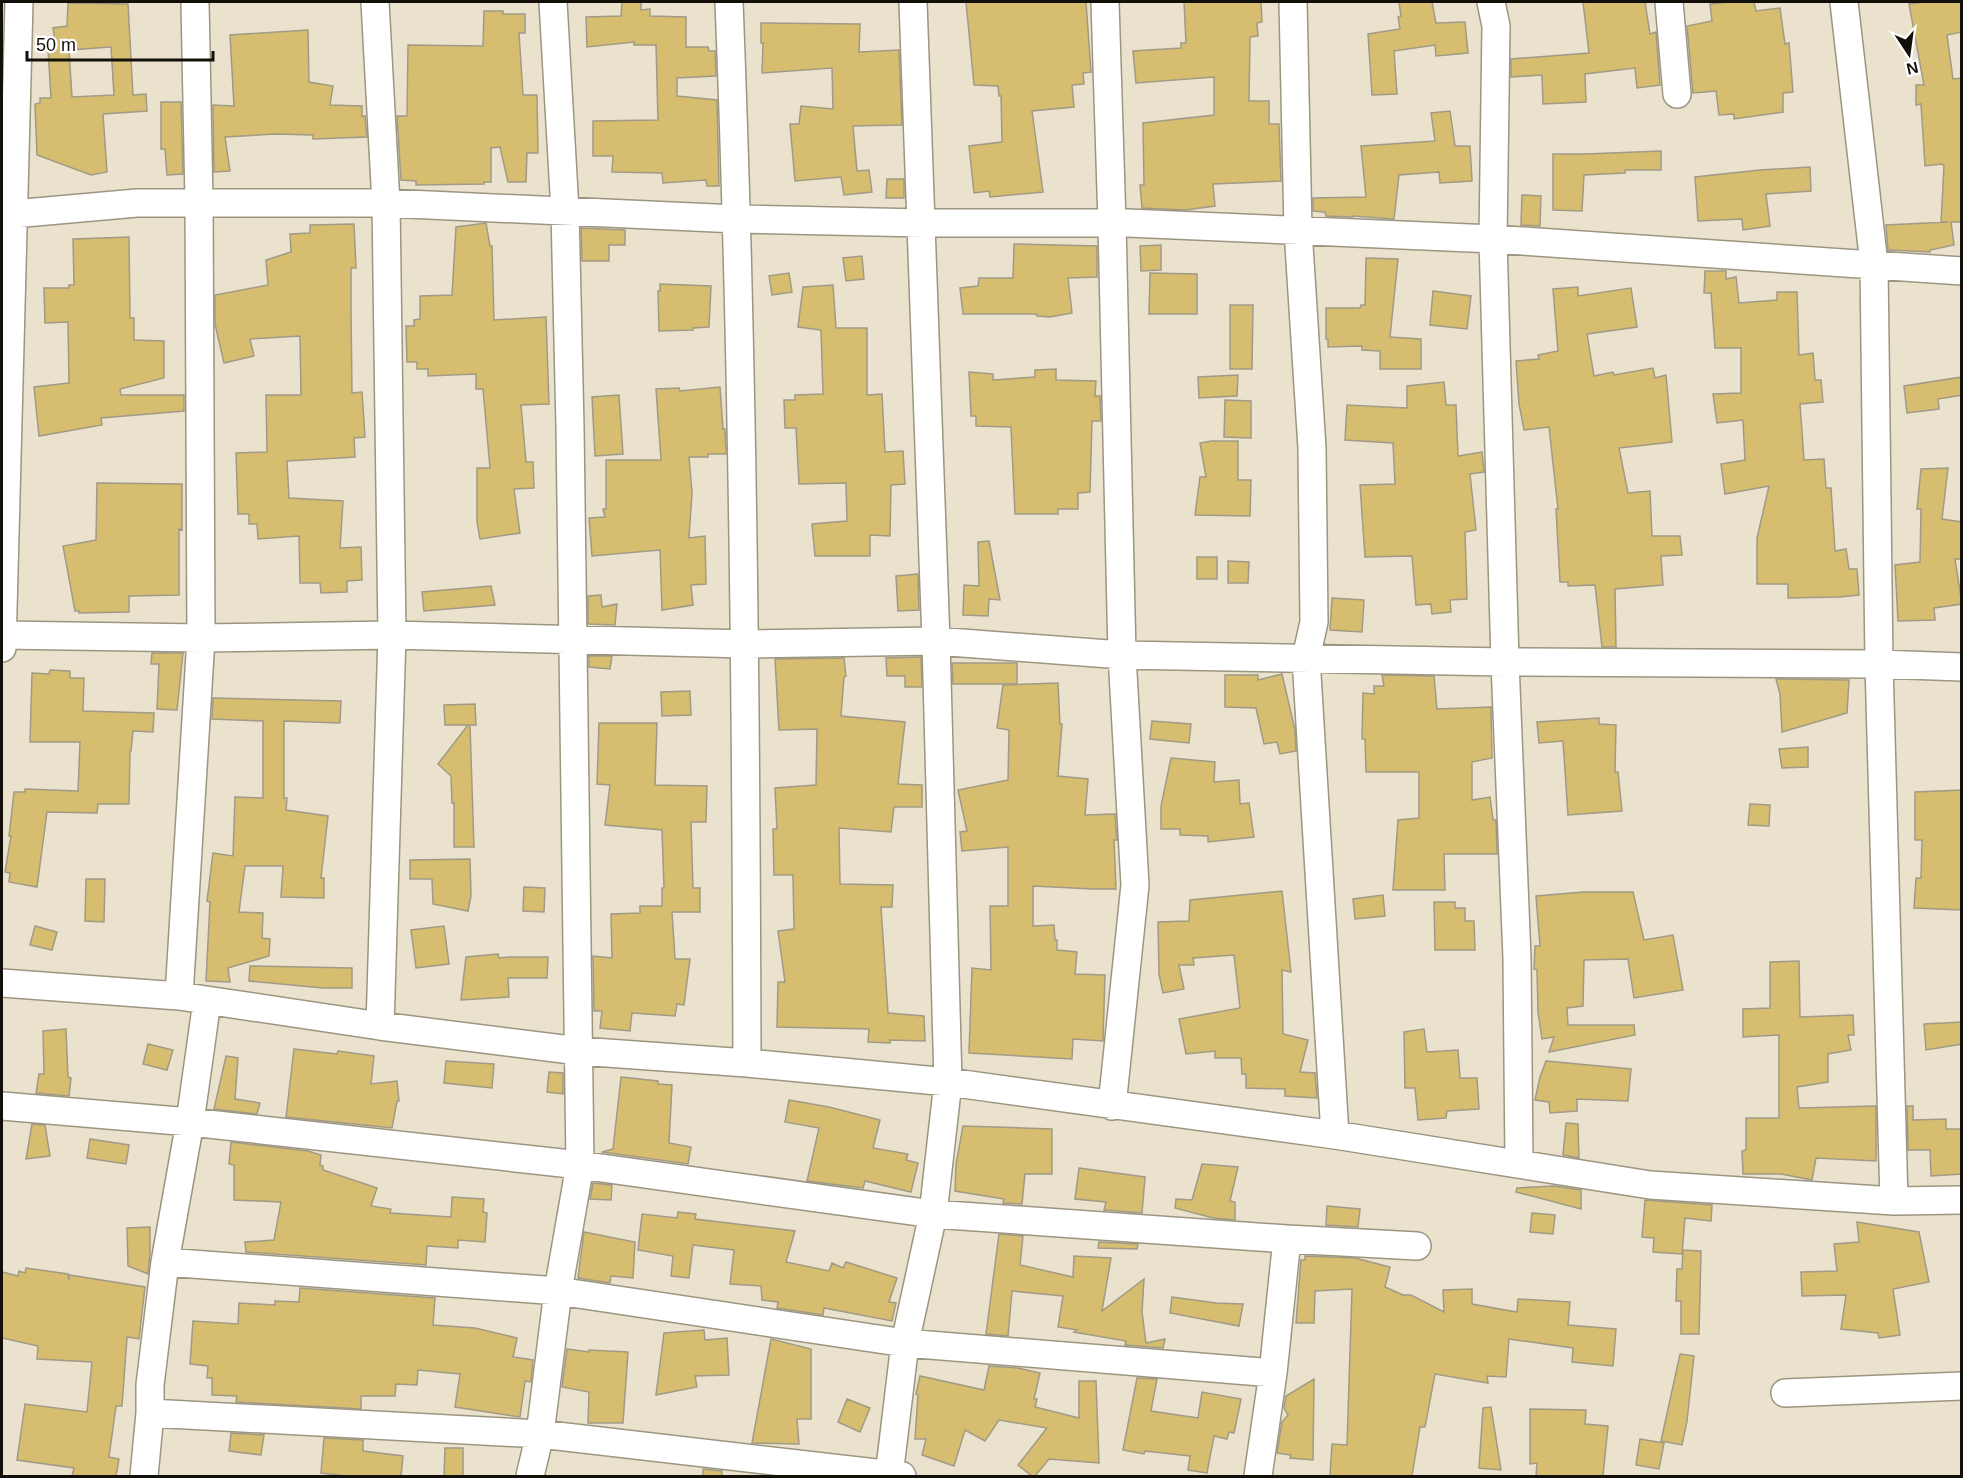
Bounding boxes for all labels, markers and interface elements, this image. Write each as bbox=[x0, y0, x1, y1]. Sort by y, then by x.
scale bar bbox=[27, 24, 213, 62]
north arrow bbox=[1879, 24, 1939, 84]
text: 50 m bbox=[36, 35, 76, 55]
text: N bbox=[1905, 59, 1920, 78]

